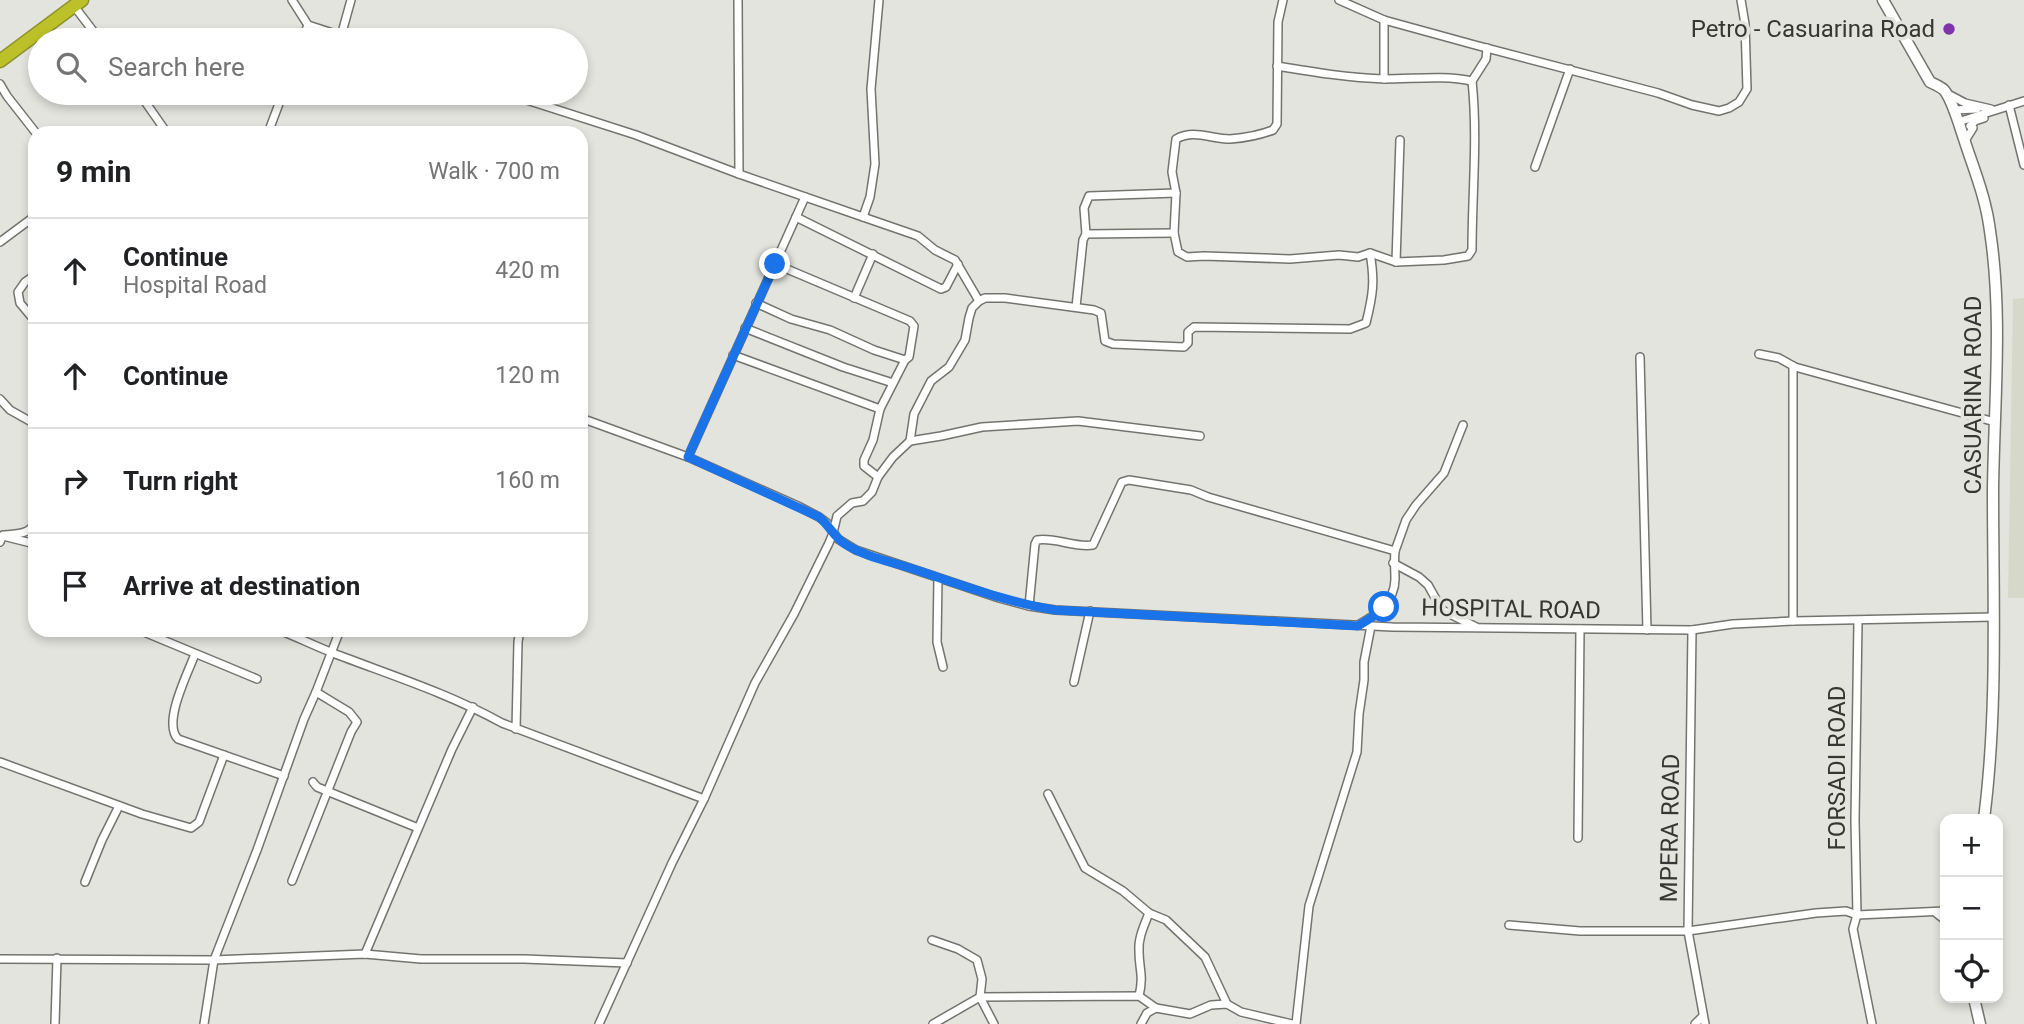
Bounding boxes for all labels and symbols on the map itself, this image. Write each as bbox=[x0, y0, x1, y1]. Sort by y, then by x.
place label: Petro - Casuarina Road bbox=[1691, 15, 1935, 43]
marker: Petro - Casuarina Road bbox=[1941, 21, 1957, 37]
route end bbox=[759, 248, 790, 279]
street label: CASUARINA ROAD bbox=[1959, 295, 1987, 495]
route start bbox=[1368, 591, 1399, 622]
street label: HOSPITAL ROAD bbox=[1421, 593, 1601, 625]
street label: FORSADI ROAD bbox=[1823, 685, 1851, 851]
street label: MPERA ROAD bbox=[1655, 753, 1685, 903]

